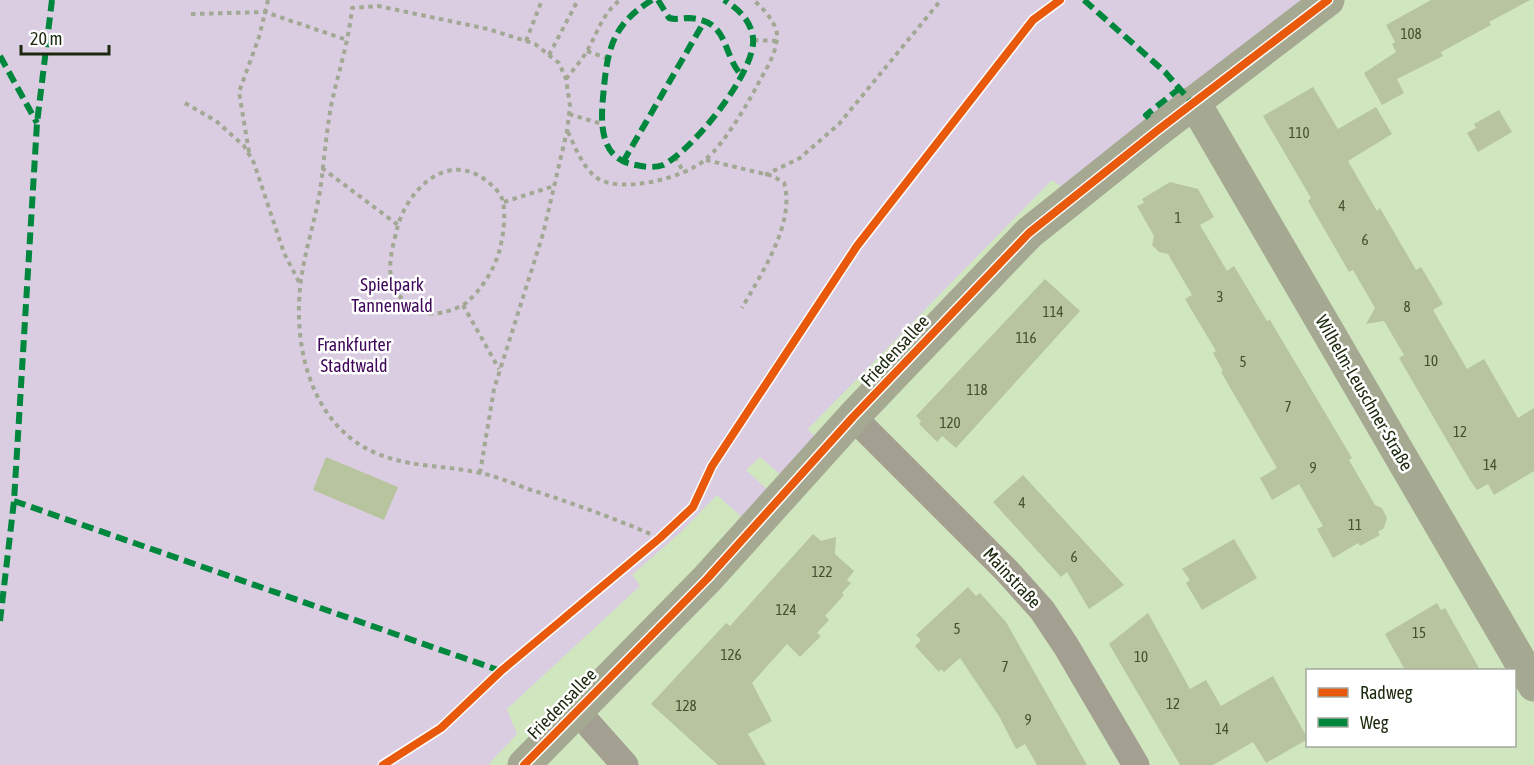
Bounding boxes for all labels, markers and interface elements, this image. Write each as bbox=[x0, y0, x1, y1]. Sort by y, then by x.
scale bar bbox=[21, 18, 110, 56]
house number: 108 bbox=[1400, 25, 1422, 42]
text: 20 m bbox=[30, 28, 62, 49]
house number: 110 bbox=[1288, 124, 1310, 141]
house number: 4 bbox=[1338, 197, 1346, 214]
house number: 1 bbox=[1174, 209, 1182, 226]
house number: 6 bbox=[1361, 231, 1369, 248]
park label: Spielpark Tannenwald bbox=[351, 274, 433, 316]
house number: 3 bbox=[1216, 288, 1224, 305]
house number: 8 bbox=[1403, 298, 1411, 315]
house number: 114 bbox=[1042, 303, 1064, 320]
street label: Friedensallee bbox=[856, 311, 933, 391]
street label: Wilhelm-Leuschner-Straße bbox=[1311, 311, 1418, 474]
house number: 116 bbox=[1015, 329, 1037, 346]
park label: Frankfurter Stadtwald bbox=[317, 334, 392, 376]
house number: 10 bbox=[1424, 352, 1438, 369]
house number: 5 bbox=[1239, 353, 1247, 370]
house number: 118 bbox=[966, 381, 988, 398]
house number: 7 bbox=[1284, 398, 1292, 415]
house number: 120 bbox=[939, 414, 961, 431]
house number: 12 bbox=[1453, 423, 1467, 440]
house number: 14 bbox=[1483, 456, 1497, 473]
house number: 9 bbox=[1309, 459, 1317, 476]
house number: 4 bbox=[1018, 494, 1026, 511]
house number: 11 bbox=[1348, 516, 1362, 533]
street label: Mainstraße bbox=[979, 543, 1046, 612]
house number: 6 bbox=[1070, 548, 1078, 565]
house number: 122 bbox=[811, 563, 833, 580]
house number: 124 bbox=[775, 601, 797, 618]
house number: 5 bbox=[953, 620, 961, 637]
house number: 15 bbox=[1412, 624, 1426, 641]
house number: 126 bbox=[720, 646, 742, 663]
house number: 10 bbox=[1134, 648, 1148, 665]
house number: 7 bbox=[1001, 658, 1009, 675]
street label: Friedensallee bbox=[523, 664, 601, 743]
legend bbox=[1306, 669, 1516, 747]
text: Radweg bbox=[1360, 682, 1413, 703]
house number: 12 bbox=[1166, 695, 1180, 712]
house number: 128 bbox=[675, 697, 697, 714]
house number: 9 bbox=[1024, 711, 1032, 728]
text: Weg bbox=[1360, 712, 1389, 733]
house number: 14 bbox=[1215, 720, 1229, 737]

